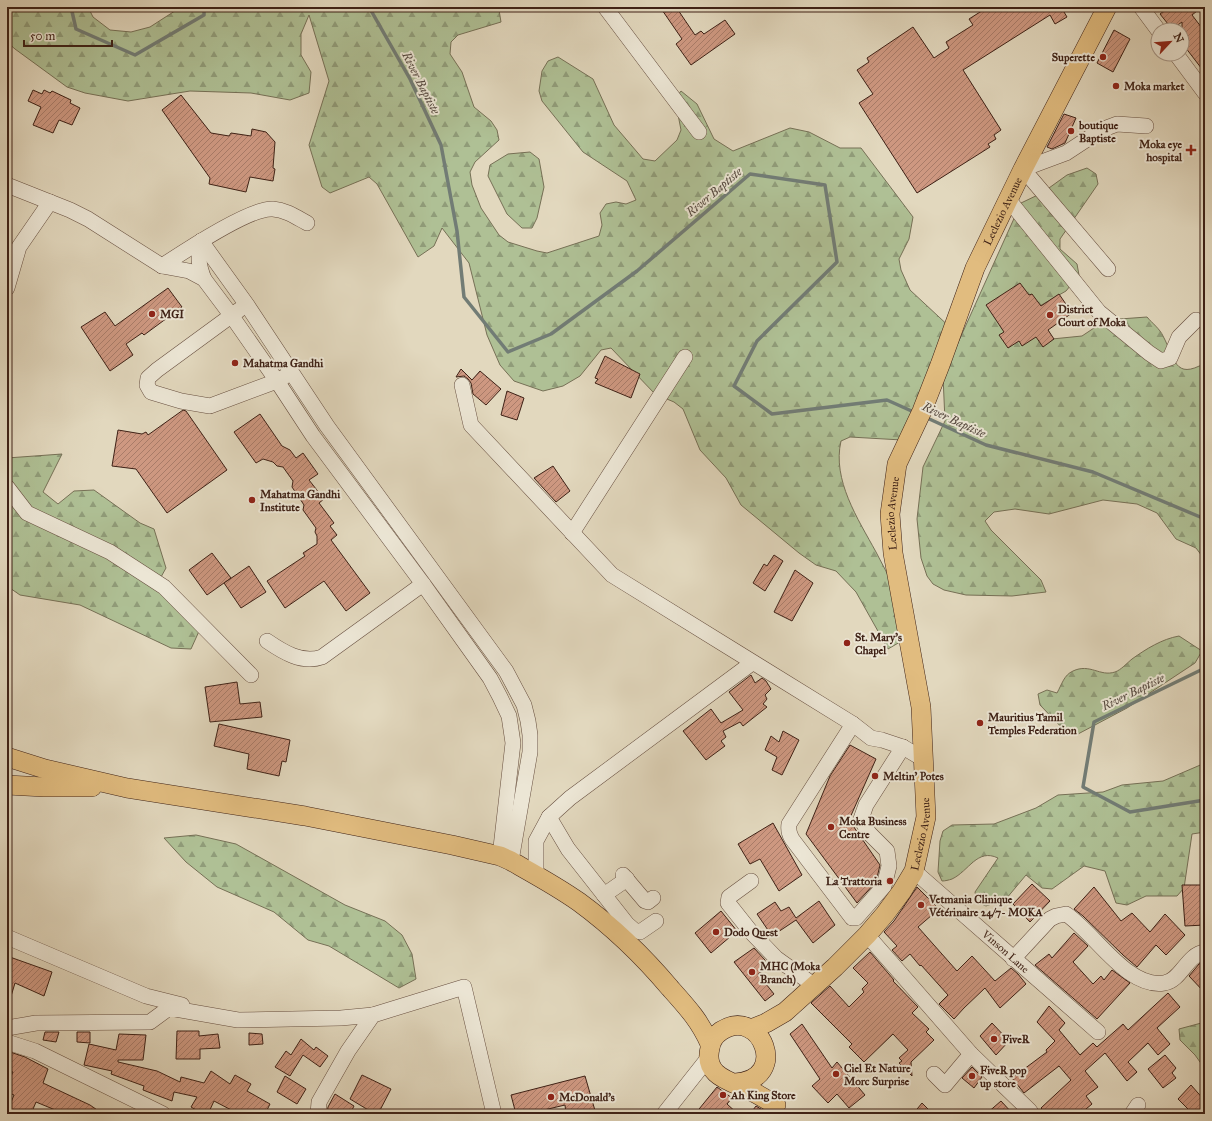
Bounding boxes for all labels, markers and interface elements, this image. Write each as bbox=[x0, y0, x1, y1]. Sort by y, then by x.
scale bar bbox=[24, 22, 112, 48]
north arrow bbox=[1150, 22, 1190, 62]
text: 50 m bbox=[30, 29, 55, 43]
text: N bbox=[1171, 31, 1187, 45]
water label: River Baptiste bbox=[398, 49, 443, 117]
place label: Superette bbox=[1052, 51, 1095, 65]
marker: Superette bbox=[1098, 52, 1108, 62]
place label: Moka market bbox=[1124, 80, 1184, 93]
marker: Moka market bbox=[1111, 81, 1121, 91]
place label: boutique Baptiste bbox=[1078, 119, 1119, 146]
marker: boutique Baptiste bbox=[1066, 126, 1076, 136]
place label: Moka eye hospital bbox=[1139, 138, 1183, 165]
marker: Moka eye hospital bbox=[1185, 144, 1197, 156]
water label: River Baptiste bbox=[683, 164, 746, 221]
street label: Leclezio Avenue bbox=[981, 175, 1025, 247]
place label: District Court of Moka bbox=[1058, 303, 1126, 329]
place label: MGI bbox=[160, 308, 184, 321]
marker: MGI bbox=[147, 309, 157, 319]
marker: District Court of Moka bbox=[1045, 310, 1055, 320]
place label: Mahatma Gandhi bbox=[243, 357, 324, 370]
marker: Mahatma Gandhi bbox=[230, 358, 240, 368]
water label: River Baptiste bbox=[919, 399, 988, 442]
street label: Leclezio Avenue bbox=[883, 475, 902, 551]
place label: Mahatma Gandhi Institute bbox=[260, 488, 341, 514]
marker: Mahatma Gandhi Institute bbox=[247, 495, 257, 505]
place label: St. Mary's Chapel bbox=[855, 631, 902, 658]
marker: St. Mary's Chapel bbox=[842, 638, 852, 648]
water label: River Baptiste bbox=[1099, 671, 1168, 715]
place label: Mauritius Tamil Temples Federation bbox=[987, 711, 1077, 738]
marker: Mauritius Tamil Temples Federation bbox=[975, 718, 985, 728]
place label: Meltin' Potes bbox=[883, 770, 944, 783]
marker: Meltin' Potes bbox=[870, 771, 880, 781]
street label: Leclezio Avenue bbox=[908, 797, 933, 872]
place label: Moka Business Centre bbox=[839, 815, 907, 841]
marker: Moka Business Centre bbox=[826, 822, 836, 832]
place label: La Trattoria bbox=[826, 875, 882, 888]
marker: La Trattoria bbox=[885, 876, 895, 886]
place label: Vetmania Clinique Vétérinaire 24/7- MOKA bbox=[928, 893, 1043, 920]
marker: Vetmania Clinique Vétérinaire 24/7- MOKA bbox=[916, 900, 926, 910]
place label: Dodo Quest bbox=[724, 926, 778, 940]
marker: Dodo Quest bbox=[711, 927, 721, 937]
street label: Vinson Lane bbox=[979, 927, 1032, 976]
place label: MHC (Moka Branch) bbox=[760, 960, 820, 986]
marker: MHC (Moka Branch) bbox=[747, 967, 757, 977]
place label: FiveR bbox=[1002, 1033, 1031, 1046]
marker: FiveR bbox=[989, 1034, 999, 1044]
place label: Ciel Et Nature Morc Surprise bbox=[844, 1062, 911, 1089]
place label: FiveR pop up store bbox=[979, 1064, 1027, 1091]
marker: Ciel Et Nature Morc Surprise bbox=[831, 1069, 841, 1079]
marker: FiveR pop up store bbox=[967, 1071, 977, 1081]
place label: Ah King Store bbox=[730, 1089, 796, 1102]
marker: Ah King Store bbox=[718, 1090, 728, 1100]
place label: McDonald's bbox=[559, 1091, 615, 1104]
marker: McDonald's bbox=[546, 1092, 556, 1102]

